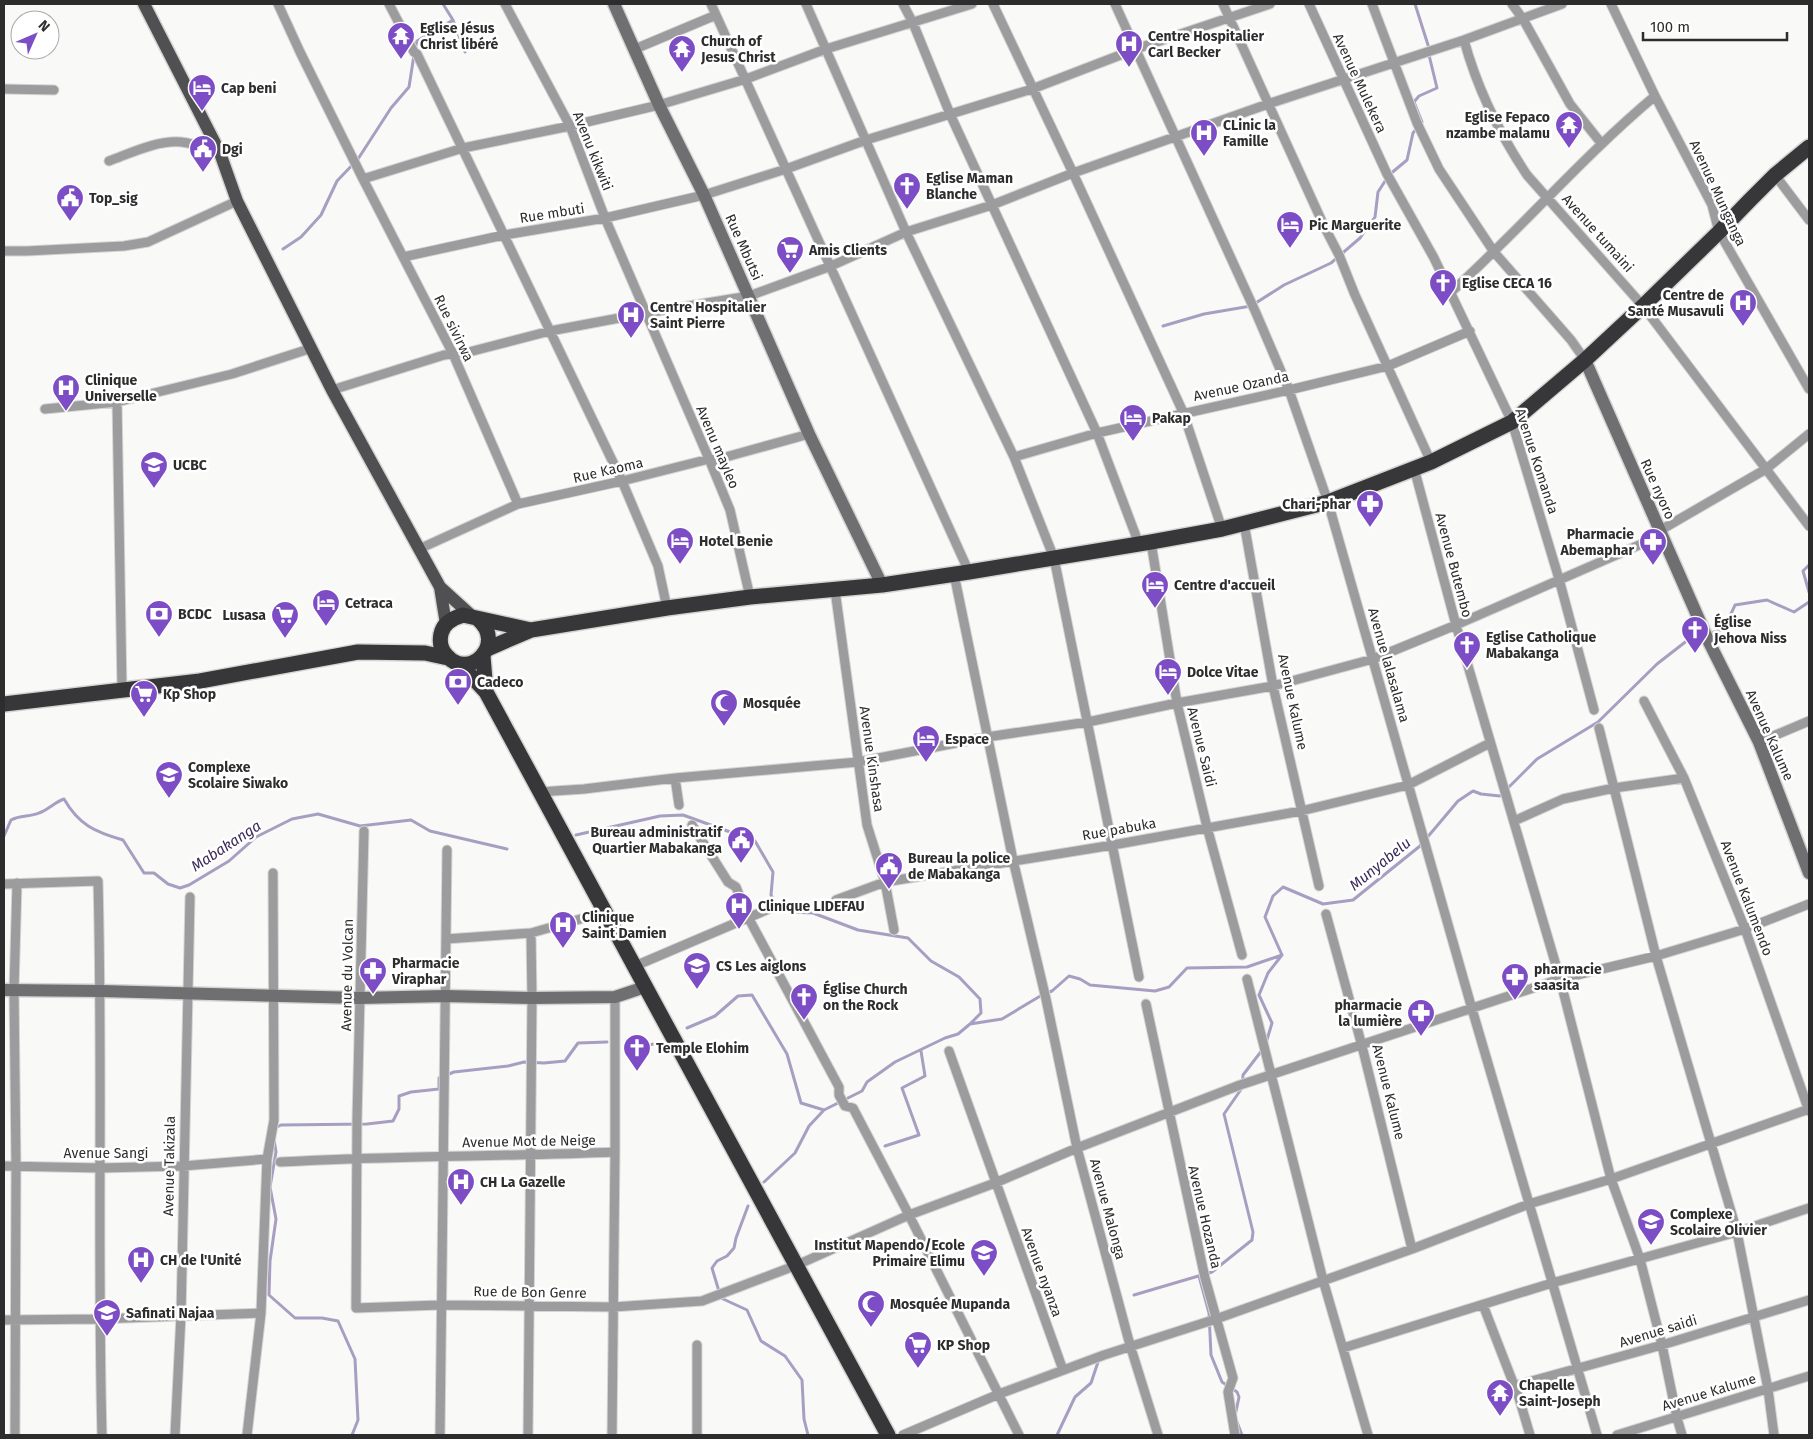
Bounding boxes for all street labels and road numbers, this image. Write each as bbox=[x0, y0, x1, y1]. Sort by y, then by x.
street label: Avenue Mulekera bbox=[1329, 31, 1390, 136]
street label: Avenu kikwiti bbox=[569, 109, 616, 193]
street label: Avenue Munganga bbox=[1686, 138, 1750, 249]
street label: Avenue tumaini bbox=[1558, 191, 1637, 276]
street label: Rue mbuti bbox=[518, 200, 586, 227]
street label: Rue Mbutsi bbox=[721, 211, 766, 283]
street label: Rue sivirwa bbox=[430, 292, 477, 364]
street label: Avenue Ozanda bbox=[1192, 368, 1291, 405]
street label: Avenu mayleo bbox=[692, 403, 743, 491]
street label: Avenue Komanda bbox=[1511, 406, 1562, 516]
street label: Rue Kaoma bbox=[571, 454, 645, 487]
street label: Rue nyoro bbox=[1637, 456, 1678, 522]
street label: Avenue Butembo bbox=[1431, 511, 1476, 619]
street label: Avenue lalasalama bbox=[1364, 606, 1413, 724]
street label: Avenue Kalume bbox=[1274, 653, 1311, 752]
street label: Avenue Kalume bbox=[1742, 687, 1797, 783]
street label: Avenue Kinshasa bbox=[856, 705, 887, 813]
street label: Avenue Saidi bbox=[1183, 705, 1220, 789]
street label: Rue pabuka bbox=[1081, 815, 1157, 844]
street label: Avenue Kalumendo bbox=[1717, 838, 1776, 958]
street label: Avenue du Volcan bbox=[338, 919, 357, 1031]
street label: Avenue Kalume bbox=[1368, 1043, 1409, 1142]
street label: Avenue Takizala bbox=[160, 1116, 179, 1216]
street label: Avenue Mot de Neige bbox=[462, 1132, 596, 1151]
street label: Avenue Sangi bbox=[64, 1145, 148, 1162]
street label: Avenue Malonga bbox=[1086, 1157, 1129, 1261]
street label: Avenue Hozanda bbox=[1184, 1164, 1225, 1270]
street label: Avenue nyanza bbox=[1017, 1225, 1066, 1319]
street label: Rue de Bon Genre bbox=[473, 1283, 587, 1302]
street label: Avenue saidi bbox=[1617, 1312, 1699, 1351]
street label: Avenue Kalume bbox=[1660, 1370, 1758, 1415]

